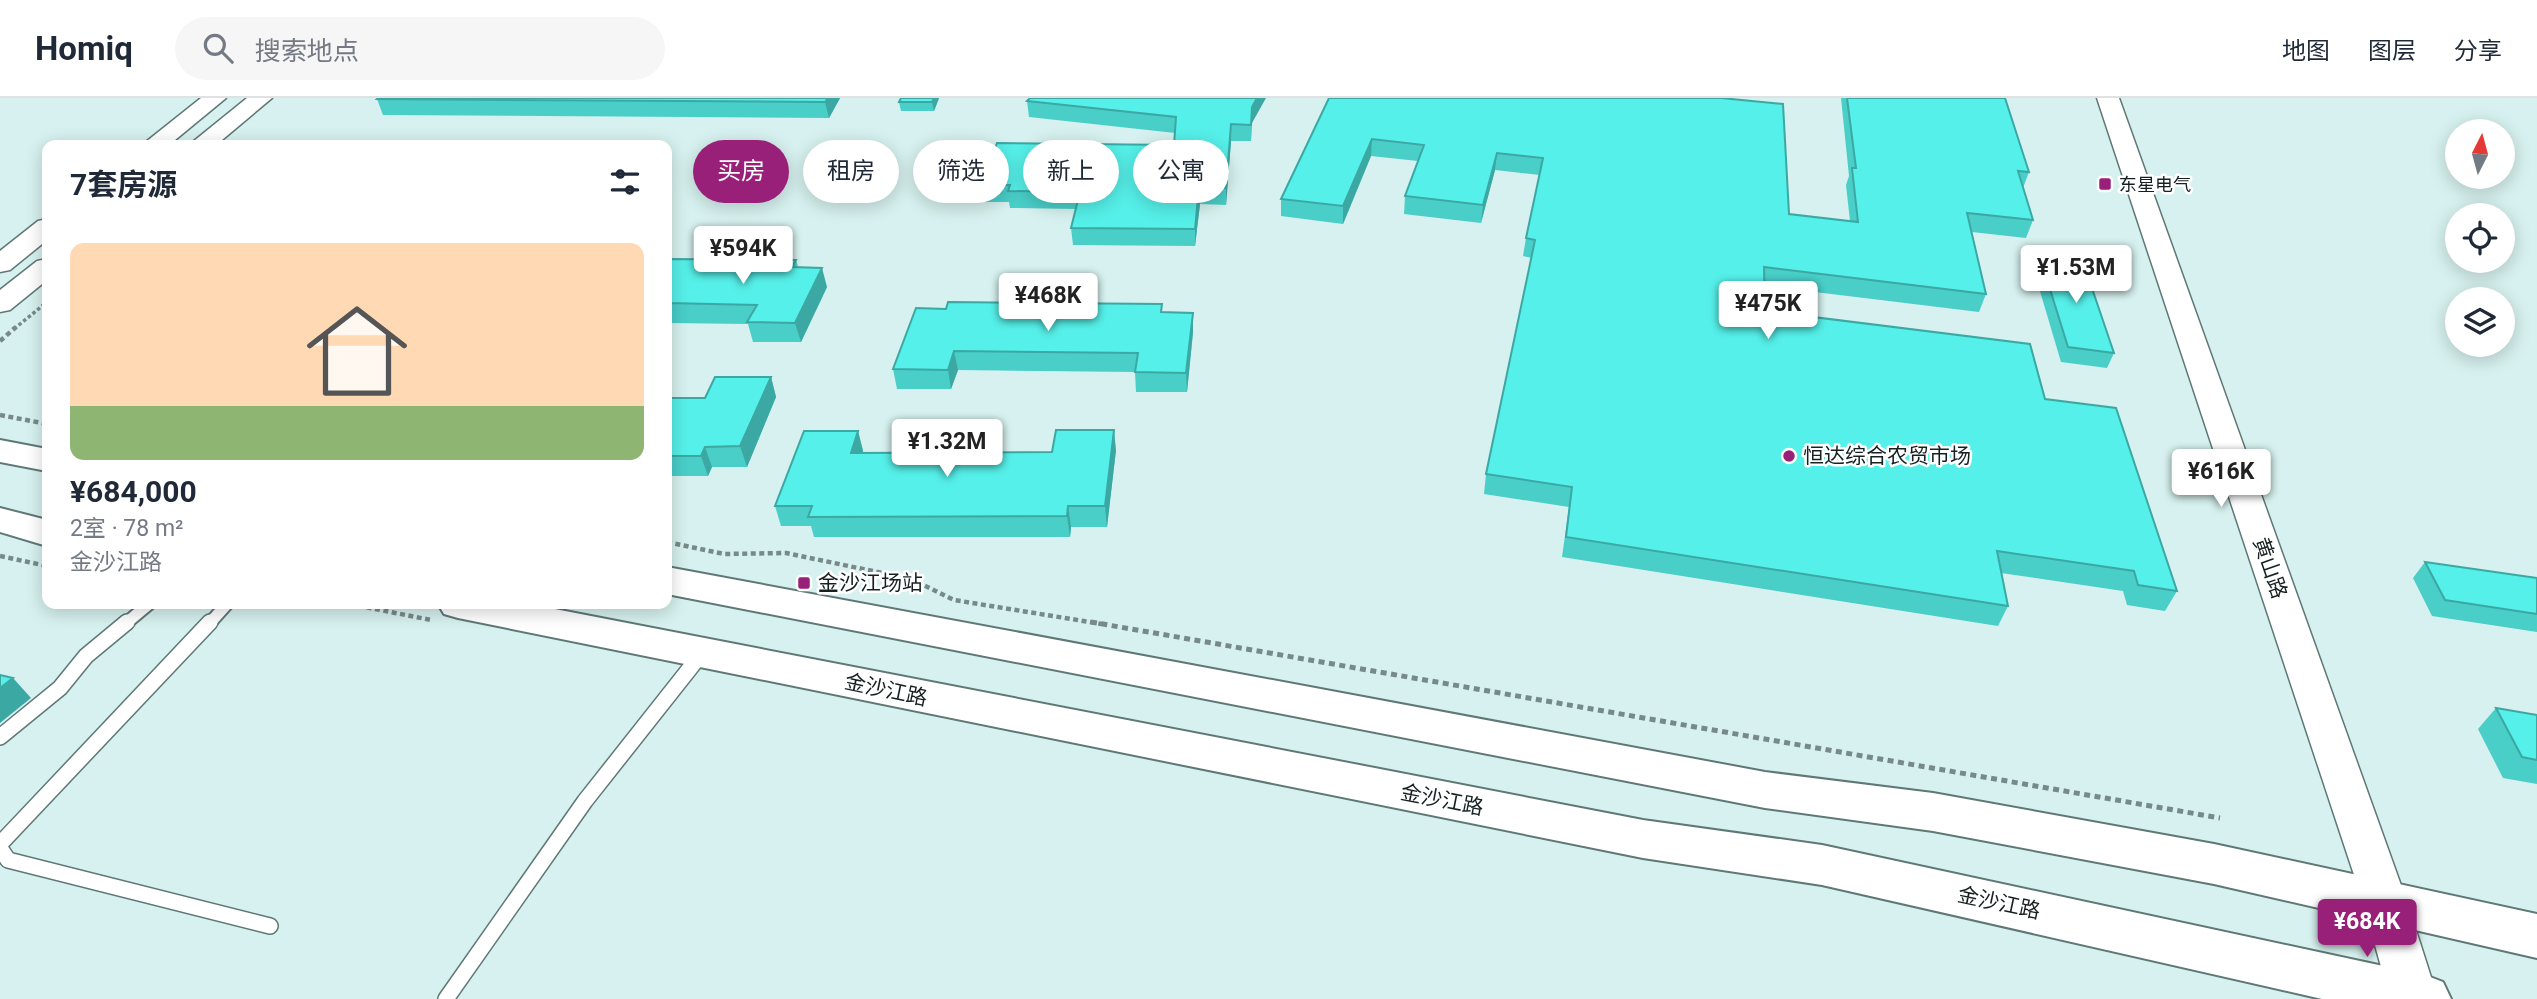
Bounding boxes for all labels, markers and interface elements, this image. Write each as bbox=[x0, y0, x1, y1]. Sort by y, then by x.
search box bbox=[175, 17, 665, 80]
text: Homiq bbox=[35, 29, 133, 68]
icon: search bbox=[199, 29, 237, 67]
text: 搜索地点 bbox=[255, 36, 359, 66]
text: 地图 bbox=[2282, 37, 2330, 65]
text: 图层 bbox=[2368, 37, 2416, 65]
text: 分享 bbox=[2454, 37, 2502, 65]
north arrow bbox=[2445, 119, 2515, 189]
map controls bbox=[2445, 119, 2515, 357]
chip: 买房 bbox=[693, 140, 789, 203]
chip: 租房 bbox=[803, 140, 899, 203]
chip: 筛选 bbox=[913, 140, 1009, 203]
chip: 新上 bbox=[1023, 140, 1119, 203]
chip: 公寓 bbox=[1133, 140, 1229, 203]
icon: filters bbox=[606, 163, 644, 201]
text: 7套房源 bbox=[70, 167, 177, 202]
place label: 东星电气 bbox=[2119, 174, 2191, 195]
marker: 东星电气 bbox=[2097, 176, 2113, 192]
button: locate bbox=[2445, 203, 2515, 273]
pin: ¥594K bbox=[694, 226, 792, 286]
text: ¥594K bbox=[710, 235, 776, 262]
pin: ¥1.53M bbox=[2019, 246, 2133, 305]
text: ¥1.53M bbox=[2037, 254, 2115, 281]
pin: ¥468K bbox=[999, 274, 1097, 333]
text: ¥468K bbox=[1015, 282, 1081, 309]
pin: ¥475K bbox=[1719, 282, 1817, 341]
button: layers bbox=[2445, 287, 2515, 357]
icon: home bbox=[294, 288, 420, 414]
text: ¥475K bbox=[1735, 290, 1801, 317]
pin: ¥1.32M bbox=[890, 420, 1004, 479]
text: ¥1.32M bbox=[908, 428, 986, 455]
place label: 恒达综合农贸市场 bbox=[1803, 444, 1971, 468]
marker: 恒达综合农贸市场 bbox=[1781, 448, 1797, 464]
pin: ¥616K bbox=[2172, 450, 2270, 509]
text: ¥616K bbox=[2188, 458, 2254, 485]
text: ¥684,000 bbox=[70, 474, 197, 509]
text: 2室 · 78 m² bbox=[70, 515, 184, 542]
street label: 黄山路 bbox=[2248, 534, 2292, 602]
text: 金沙江路 bbox=[70, 549, 162, 576]
place label: 金沙江场站 bbox=[818, 571, 923, 595]
marker: 金沙江场站 bbox=[796, 575, 812, 591]
street label: 金沙江路 bbox=[842, 670, 930, 710]
street label: 金沙江路 bbox=[1398, 780, 1486, 820]
street label: 金沙江路 bbox=[1955, 883, 2043, 923]
pin: ¥684K bbox=[2318, 900, 2416, 959]
text: ¥684K bbox=[2334, 908, 2400, 935]

